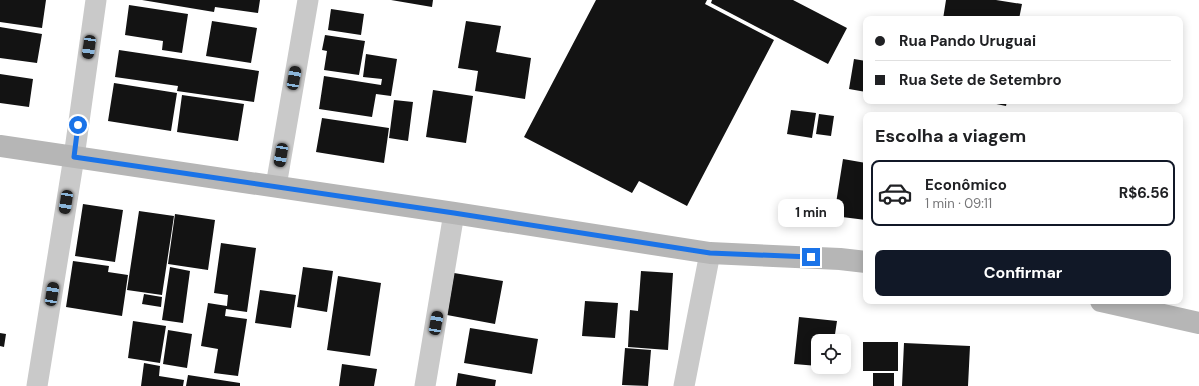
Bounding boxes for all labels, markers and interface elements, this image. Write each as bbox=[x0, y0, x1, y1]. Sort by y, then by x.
text: Rua Pando Uruguai bbox=[899, 31, 1036, 51]
car bbox=[81, 34, 97, 60]
car bbox=[286, 65, 302, 91]
text: Rua Sete de Setembro bbox=[899, 70, 1062, 90]
route start bbox=[69, 116, 87, 134]
text: Escolha a viagem bbox=[875, 124, 1026, 148]
car bbox=[273, 142, 289, 168]
icon: car bbox=[877, 175, 913, 211]
text: Econômico bbox=[925, 175, 1007, 195]
text: R$6.56 bbox=[1119, 183, 1169, 203]
car bbox=[58, 189, 74, 215]
text: 1 min · 09:11 bbox=[925, 195, 992, 212]
callout: 1 min bbox=[778, 199, 844, 227]
text: 1 min bbox=[795, 204, 827, 221]
route end bbox=[802, 248, 820, 266]
button: Confirmar bbox=[875, 250, 1171, 296]
car bbox=[44, 281, 60, 307]
car bbox=[428, 310, 444, 336]
map controls bbox=[811, 334, 851, 374]
button: locate bbox=[811, 334, 851, 374]

